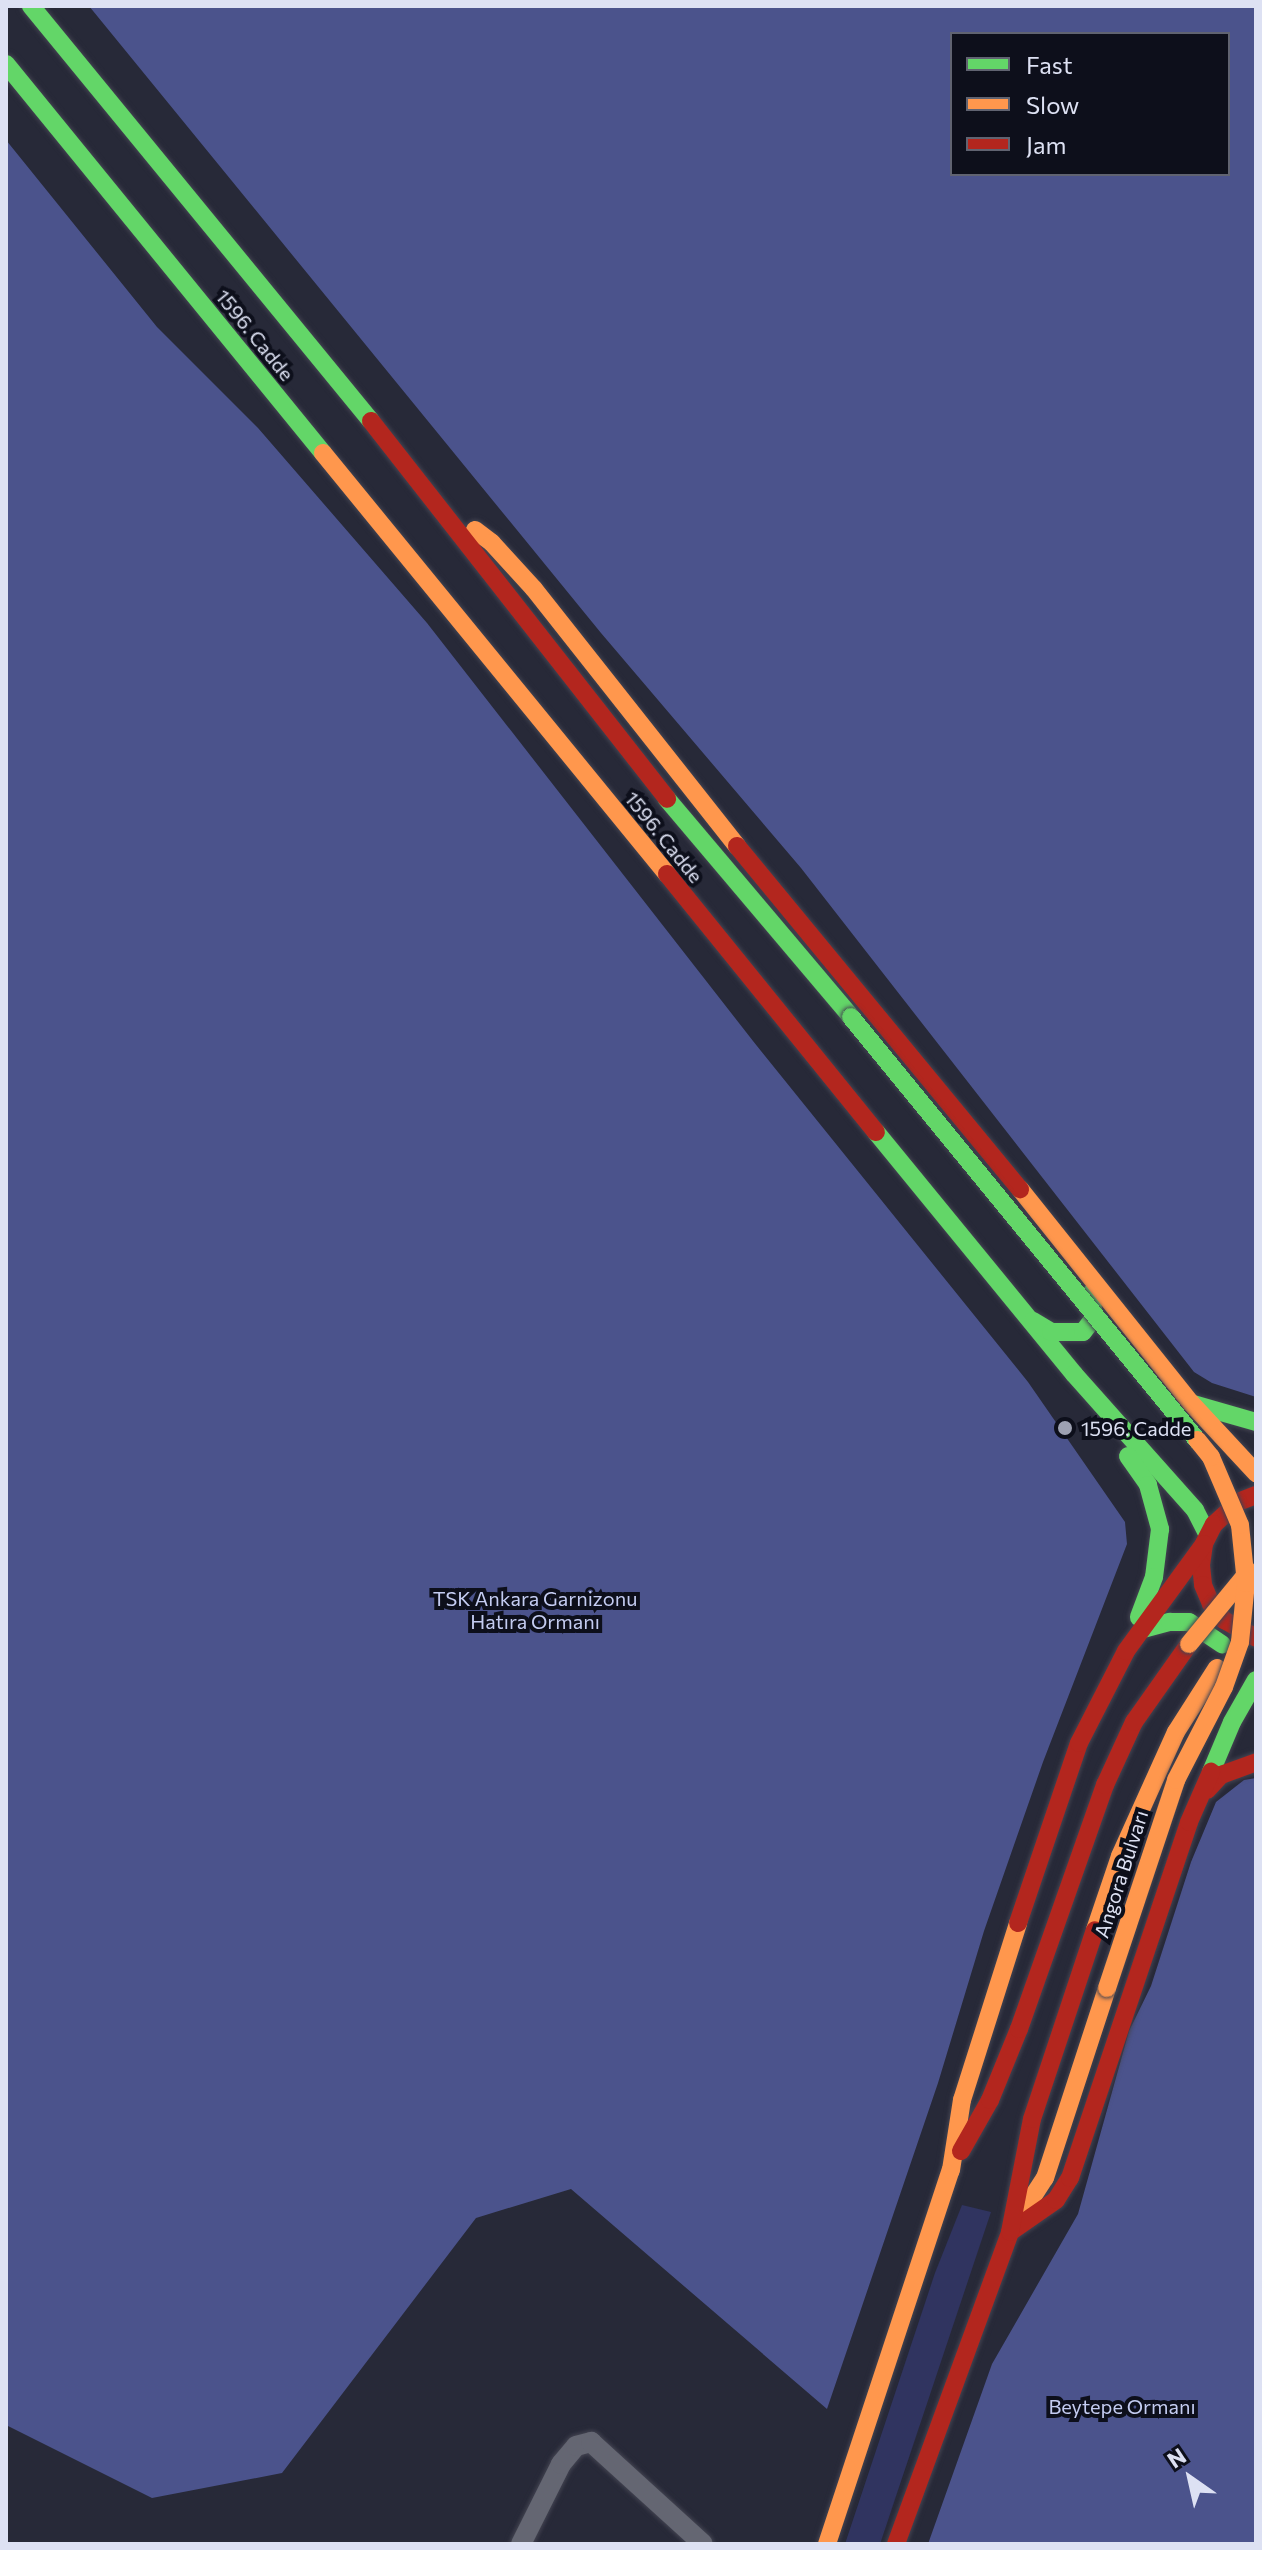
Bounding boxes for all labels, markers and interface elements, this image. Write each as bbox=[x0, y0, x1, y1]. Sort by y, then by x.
legend bbox=[950, 32, 1230, 176]
text: Fast bbox=[1026, 50, 1073, 79]
text: Slow bbox=[1026, 90, 1079, 119]
text: Jam bbox=[1026, 130, 1066, 159]
street label: 1596. Cadde bbox=[211, 285, 299, 385]
street label: 1596. Cadde bbox=[620, 787, 708, 887]
place label: 1596. Cadde bbox=[1081, 1416, 1191, 1440]
marker: 1596. Cadde bbox=[1056, 1419, 1074, 1437]
park label: TSK Ankara Garnizonu Hatıra Ormanı bbox=[433, 1586, 637, 1633]
street label: Angora Bulvarı bbox=[1089, 1807, 1153, 1941]
park label: Beytepe Ormanı bbox=[1048, 2394, 1196, 2418]
north arrow bbox=[1150, 2438, 1230, 2518]
text: N bbox=[1162, 2442, 1191, 2473]

